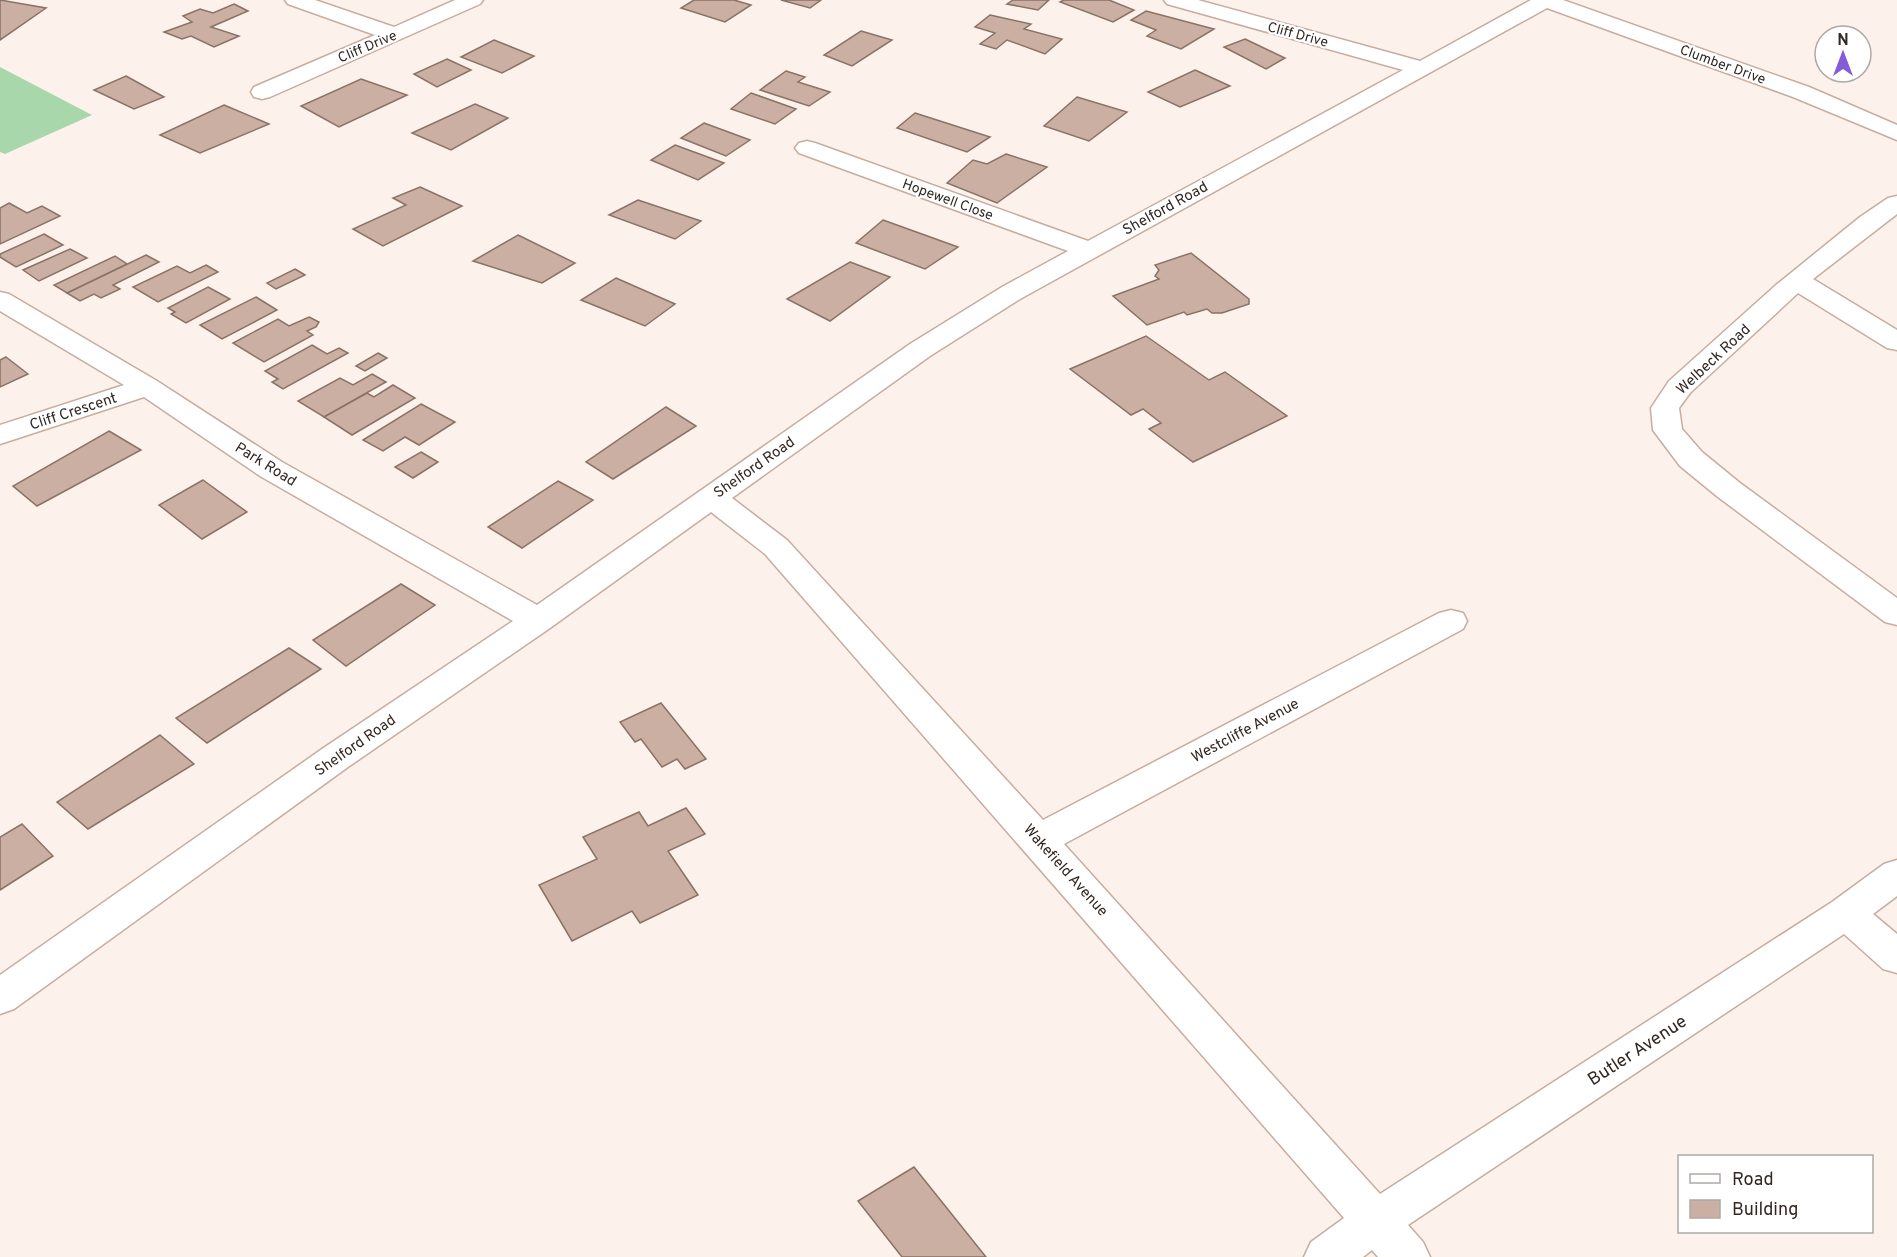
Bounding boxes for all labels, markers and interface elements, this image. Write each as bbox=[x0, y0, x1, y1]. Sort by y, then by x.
street label: Cliff Drive bbox=[1265, 19, 1330, 52]
north arrow bbox=[1813, 24, 1873, 84]
street label: Cliff Drive bbox=[336, 27, 400, 67]
text: N bbox=[1837, 31, 1849, 51]
street label: Clumber Drive bbox=[1677, 42, 1768, 89]
street label: Hopewell Close bbox=[900, 176, 995, 225]
street label: Shelford Road bbox=[1120, 178, 1212, 241]
street label: Welbeck Road bbox=[1673, 321, 1755, 399]
street label: Cliff Crescent bbox=[27, 389, 120, 435]
street label: Shelford Road bbox=[711, 433, 799, 503]
street label: Park Road bbox=[231, 439, 300, 492]
street label: Westcliffe Avenue bbox=[1189, 695, 1303, 768]
street label: Shelford Road bbox=[312, 711, 400, 781]
street label: Wakefield Avenue bbox=[1018, 821, 1111, 921]
street label: Butler Avenue bbox=[1584, 1011, 1692, 1092]
legend bbox=[1678, 1155, 1873, 1233]
text: Road bbox=[1732, 1169, 1774, 1192]
text: Building bbox=[1732, 1199, 1798, 1222]

